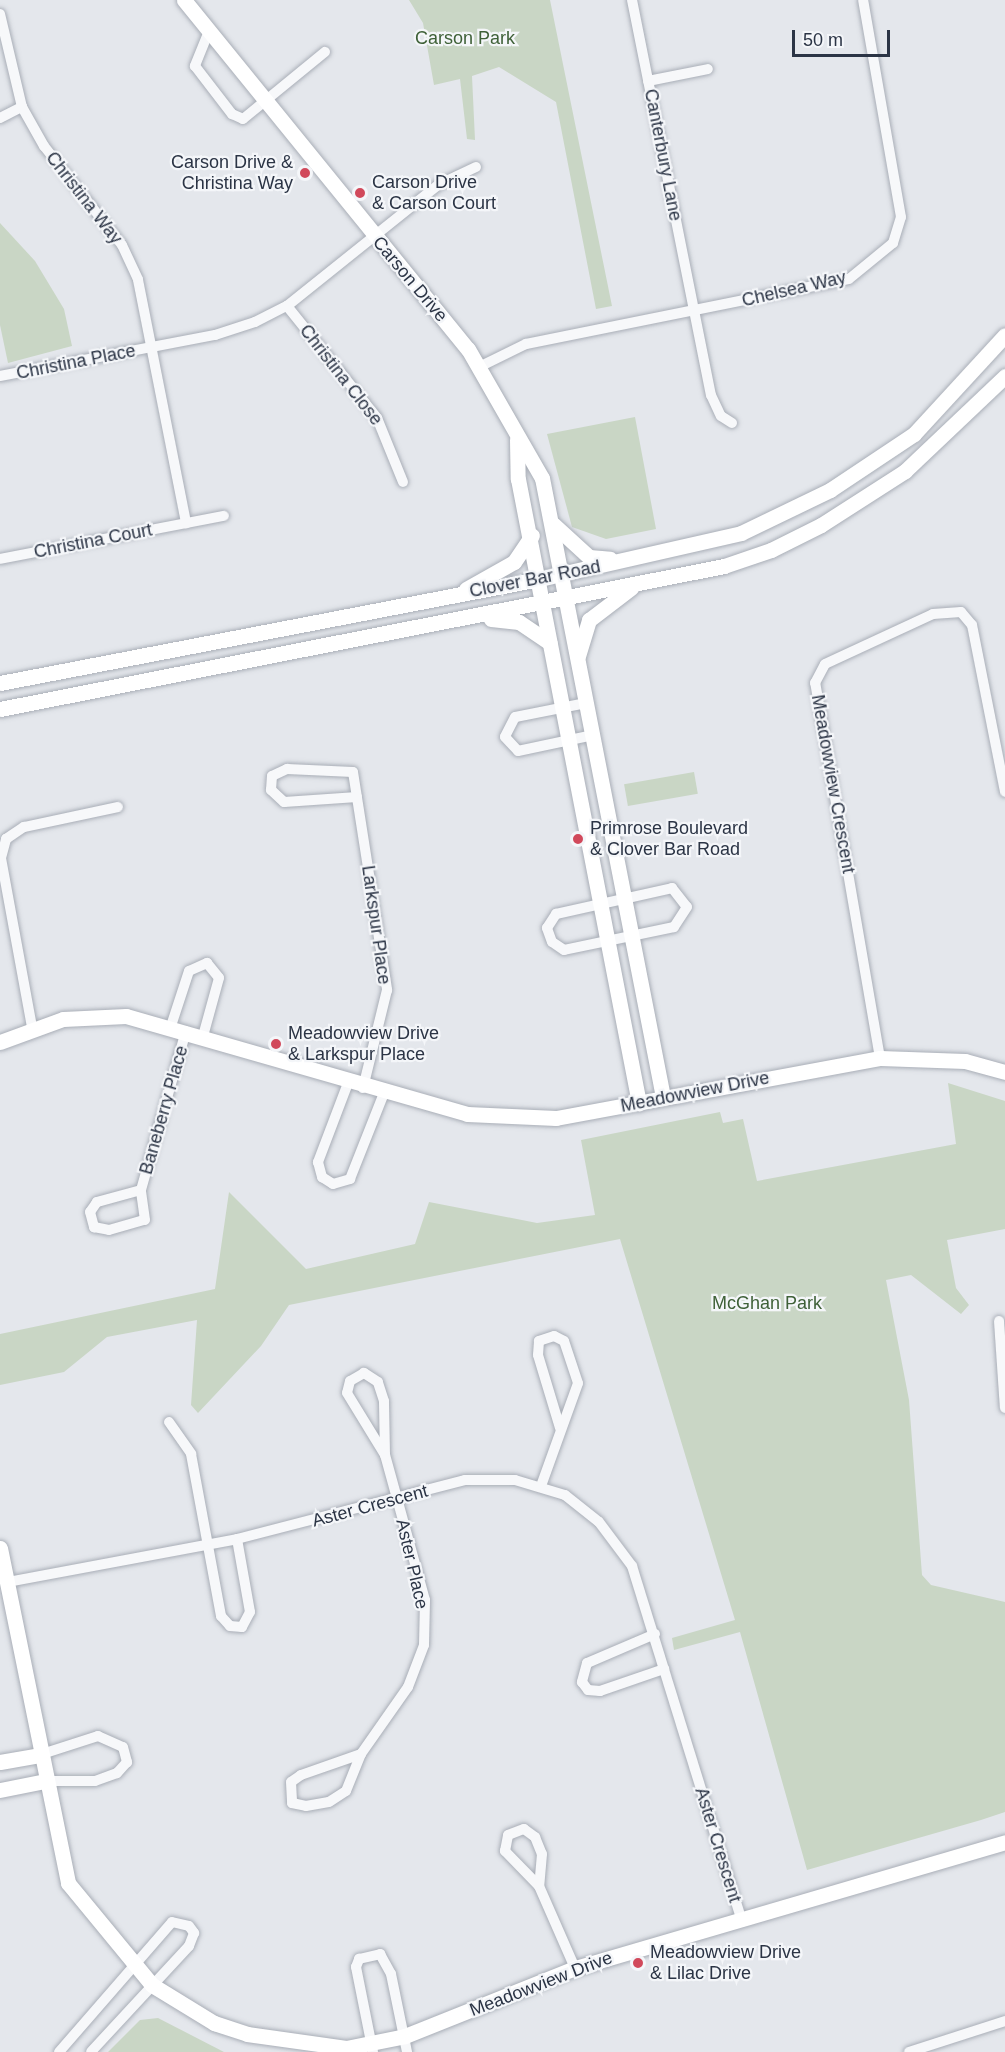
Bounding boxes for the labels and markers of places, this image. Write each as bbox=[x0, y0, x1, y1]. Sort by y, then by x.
place label: Carson Drive & Christina Way bbox=[171, 152, 293, 195]
marker: Carson Drive & Christina Way bbox=[298, 166, 312, 180]
place label: Carson Drive & Carson Court bbox=[372, 172, 496, 214]
marker: Carson Drive & Carson Court bbox=[353, 186, 367, 200]
place label: Primrose Boulevard & Clover Bar Road bbox=[590, 818, 748, 860]
marker: Primrose Boulevard & Clover Bar Road bbox=[571, 832, 585, 846]
place label: Meadowview Drive & Larkspur Place bbox=[288, 1023, 439, 1066]
marker: Meadowview Drive & Larkspur Place bbox=[269, 1037, 283, 1051]
place label: Meadowview Drive & Lilac Drive bbox=[650, 1942, 801, 1984]
marker: Meadowview Drive & Lilac Drive bbox=[631, 1956, 645, 1970]

